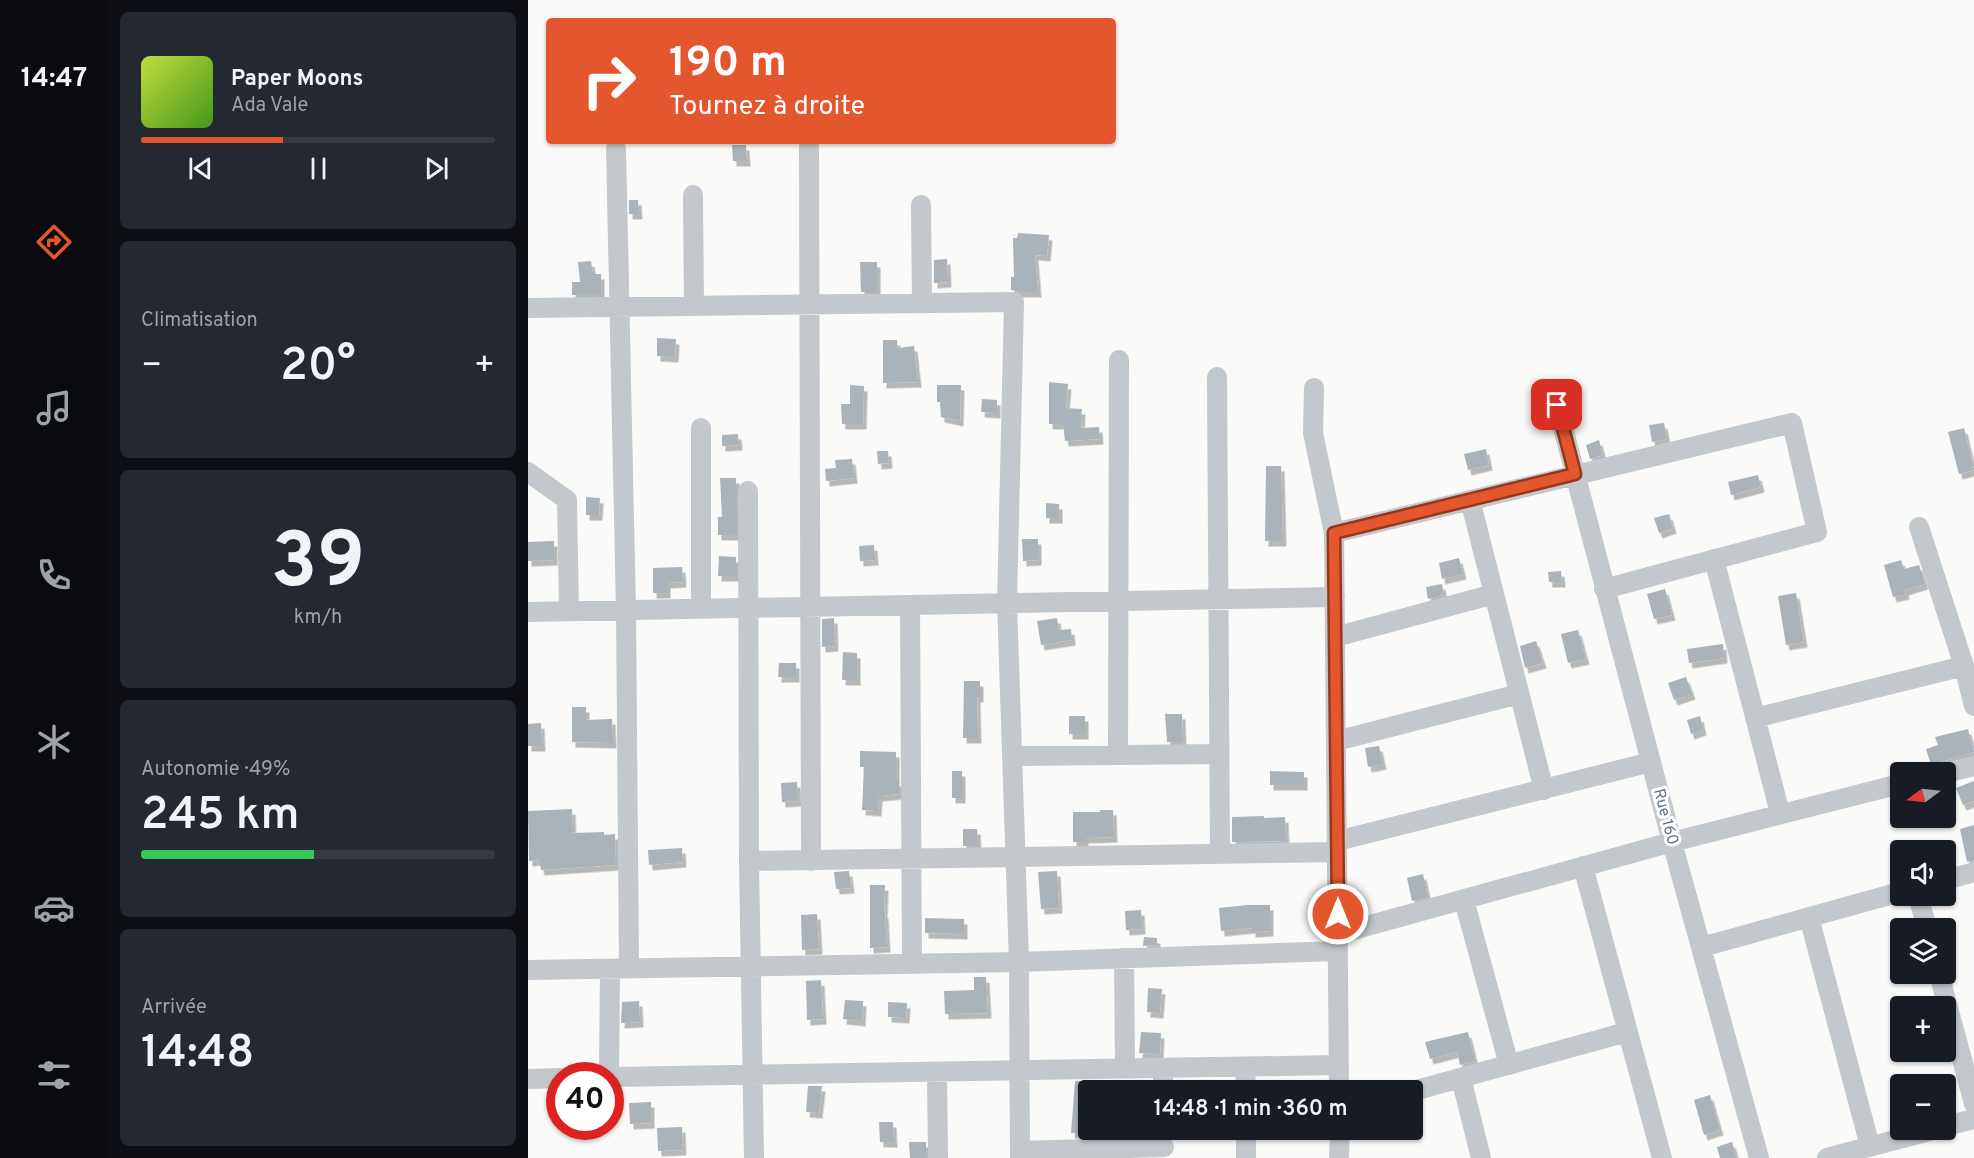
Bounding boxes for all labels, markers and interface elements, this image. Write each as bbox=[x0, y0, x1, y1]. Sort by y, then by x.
text: 190 m bbox=[669, 38, 787, 91]
icon: right bbox=[570, 42, 648, 120]
text: 14:47 bbox=[21, 62, 87, 96]
text: Paper Moons bbox=[231, 66, 363, 93]
text: Tournez à droite bbox=[669, 90, 865, 124]
text: Ada Vale bbox=[231, 93, 308, 119]
icon: previous bbox=[184, 152, 217, 185]
icon: pause bbox=[302, 152, 335, 185]
icon: next bbox=[420, 152, 453, 185]
icon: directions bbox=[33, 221, 75, 263]
text: Climatisation bbox=[141, 308, 258, 334]
text: 20° bbox=[280, 339, 356, 396]
text: − bbox=[141, 346, 162, 388]
text: + bbox=[474, 346, 495, 388]
pin bbox=[1531, 379, 1582, 430]
icon: music bbox=[33, 387, 75, 429]
icon: arrive bbox=[1540, 388, 1573, 421]
text: 39 bbox=[271, 516, 365, 615]
icon: phone bbox=[33, 554, 75, 596]
text: km/h bbox=[294, 605, 342, 631]
icon: climate bbox=[33, 721, 75, 763]
text: Autonomie · 49% bbox=[141, 757, 290, 783]
north arrow bbox=[1890, 762, 1956, 828]
map controls bbox=[1890, 762, 1956, 1140]
street label: Rue 160 bbox=[1648, 787, 1682, 847]
text: 245 km bbox=[141, 788, 300, 845]
button: sound bbox=[1890, 840, 1956, 906]
position arrow bbox=[1306, 882, 1370, 946]
icon: car bbox=[33, 887, 75, 929]
button: layers bbox=[1890, 918, 1956, 984]
text: Arrivée bbox=[141, 995, 207, 1021]
button: + bbox=[1890, 996, 1956, 1062]
text: 14:48 bbox=[141, 1026, 254, 1083]
icon: filters bbox=[33, 1054, 75, 1096]
speed limit sign: 40 bbox=[546, 1062, 624, 1140]
button: − bbox=[1890, 1074, 1956, 1140]
text: 14:48 · 1 min · 360 m bbox=[1153, 1096, 1348, 1123]

